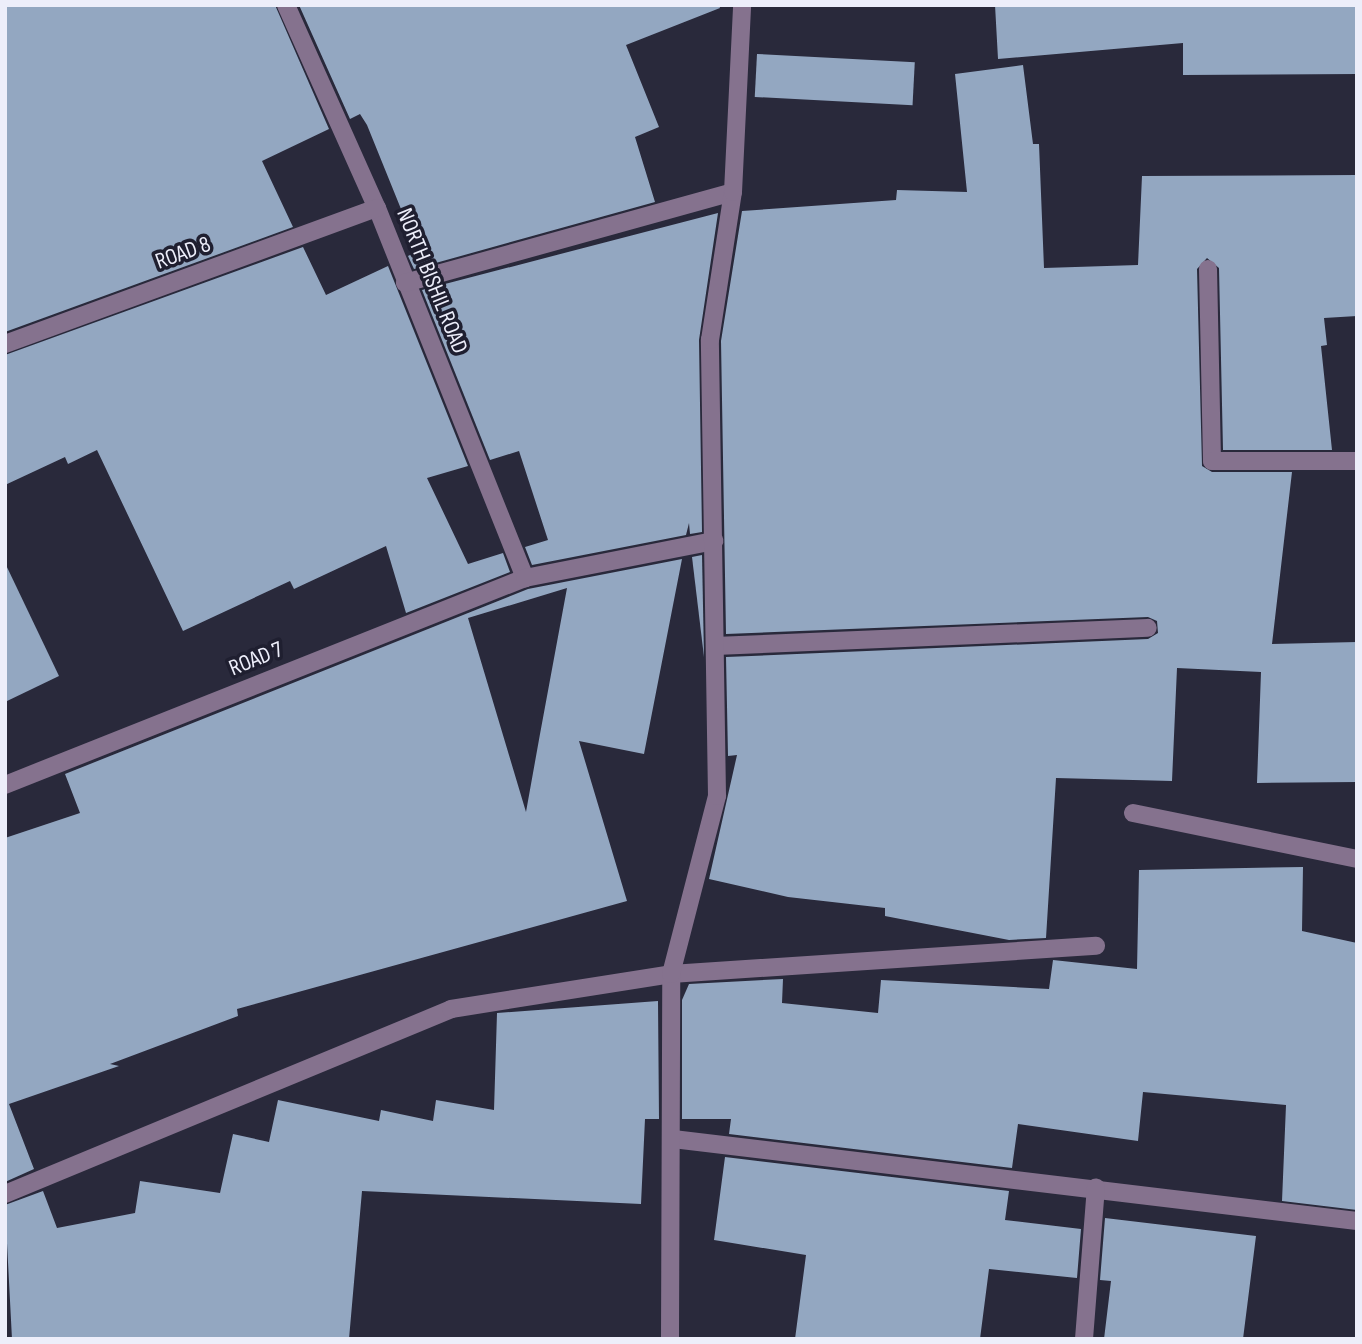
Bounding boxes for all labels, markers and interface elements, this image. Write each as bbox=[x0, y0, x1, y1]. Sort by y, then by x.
street label: NORTH BISHIL ROAD bbox=[390, 204, 474, 358]
street label: ROAD 8 bbox=[152, 230, 214, 276]
street label: ROAD 7 bbox=[225, 636, 287, 682]

